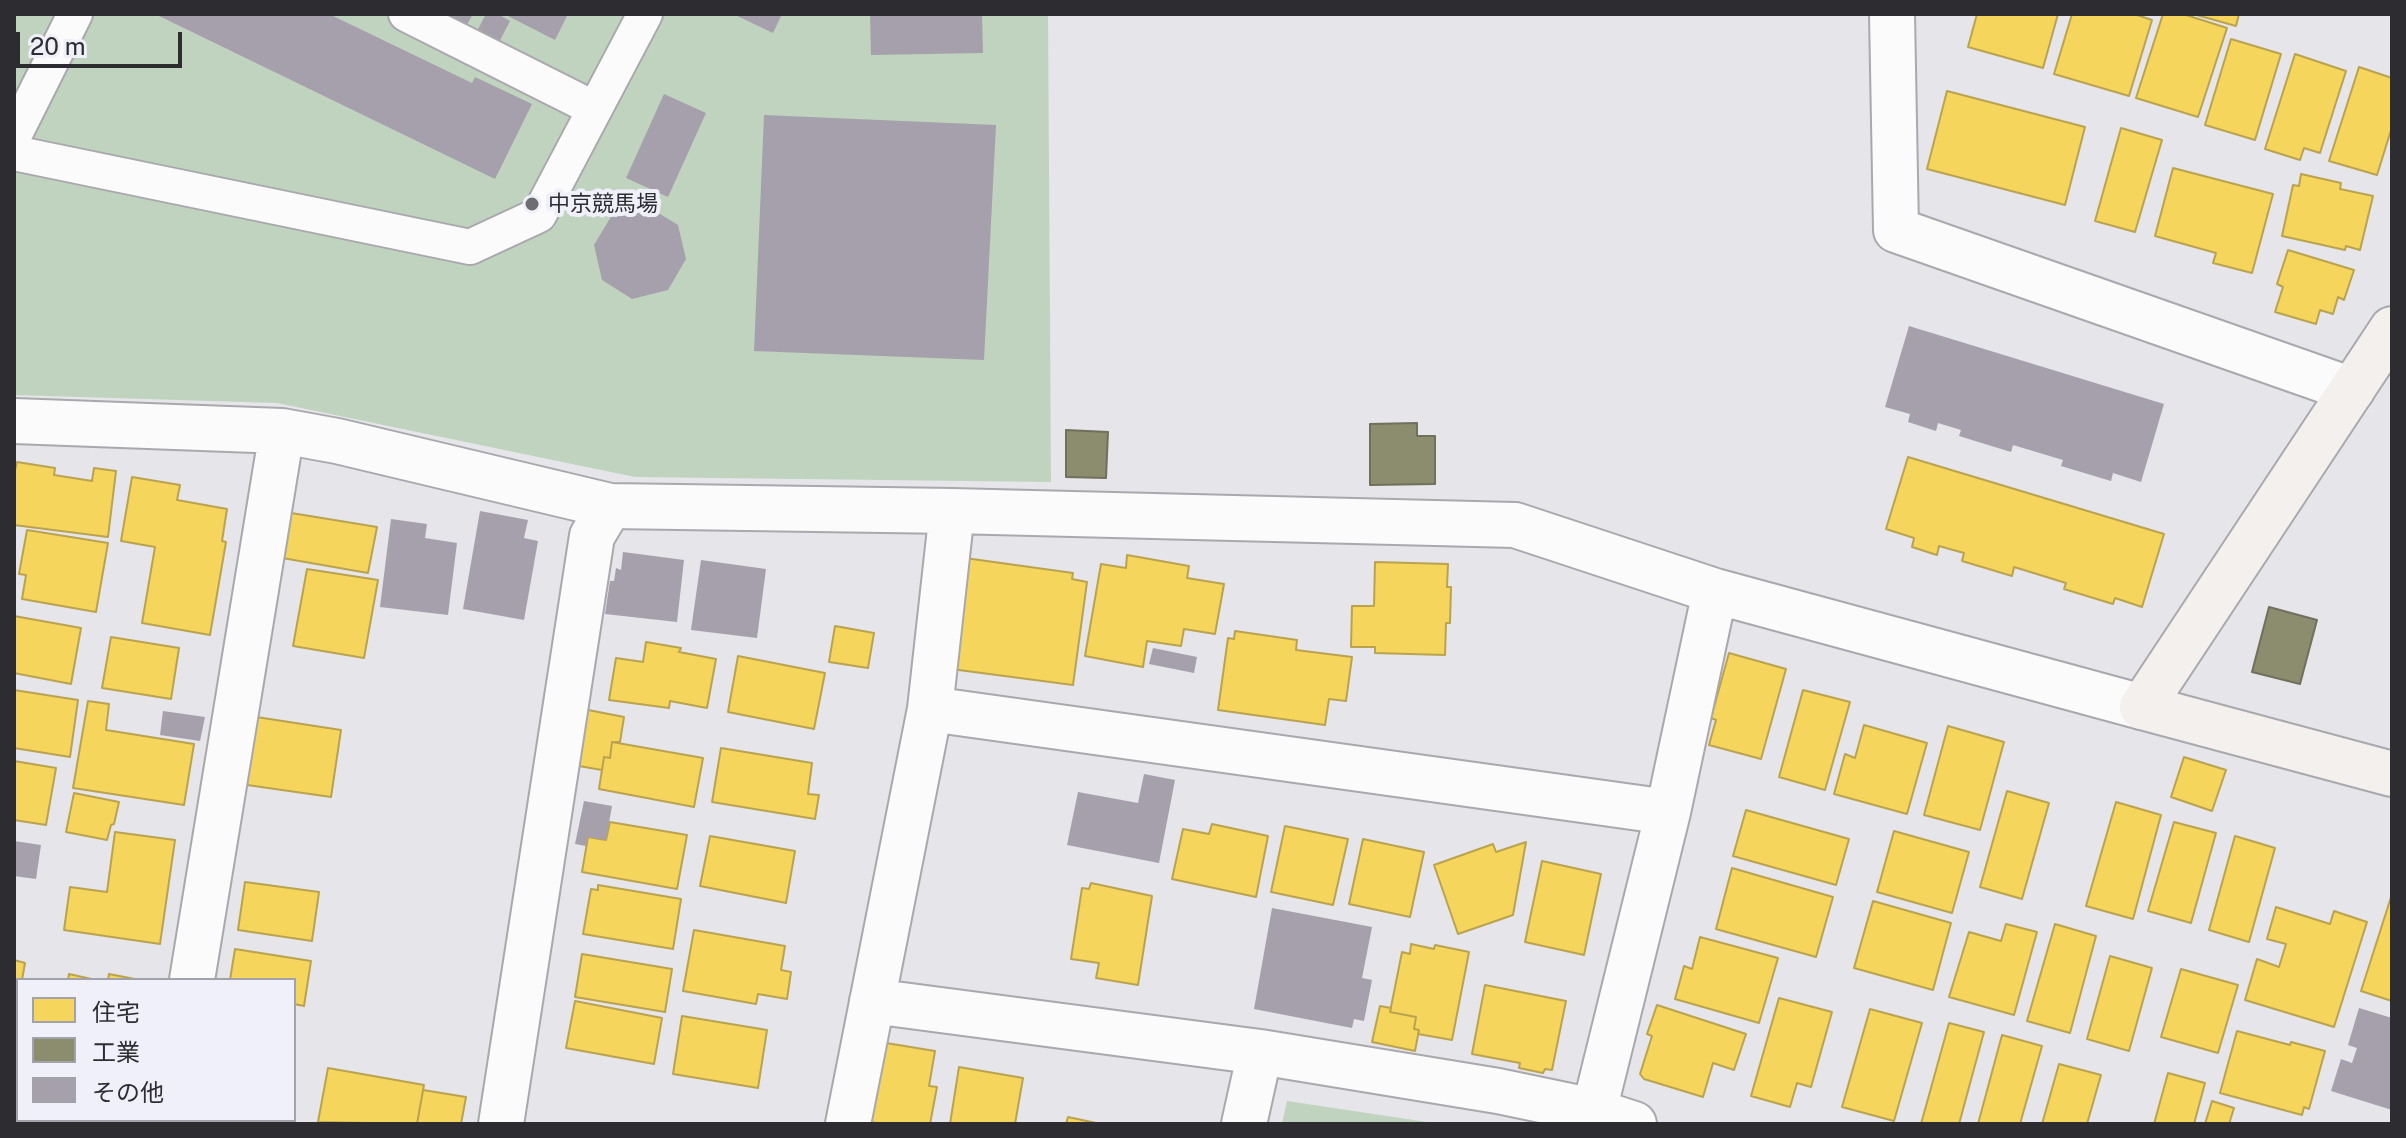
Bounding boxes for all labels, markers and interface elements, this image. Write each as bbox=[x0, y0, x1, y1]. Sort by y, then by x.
scale bar bbox=[20, 16, 186, 66]
text: 20 m bbox=[30, 32, 86, 60]
place label: 中京競馬場 bbox=[548, 191, 658, 217]
marker: 中京競馬場 bbox=[523, 195, 541, 213]
legend bbox=[16, 978, 296, 1122]
text: 住宅 bbox=[92, 998, 140, 1026]
text: 工業 bbox=[92, 1038, 140, 1066]
text: その他 bbox=[92, 1078, 164, 1106]

